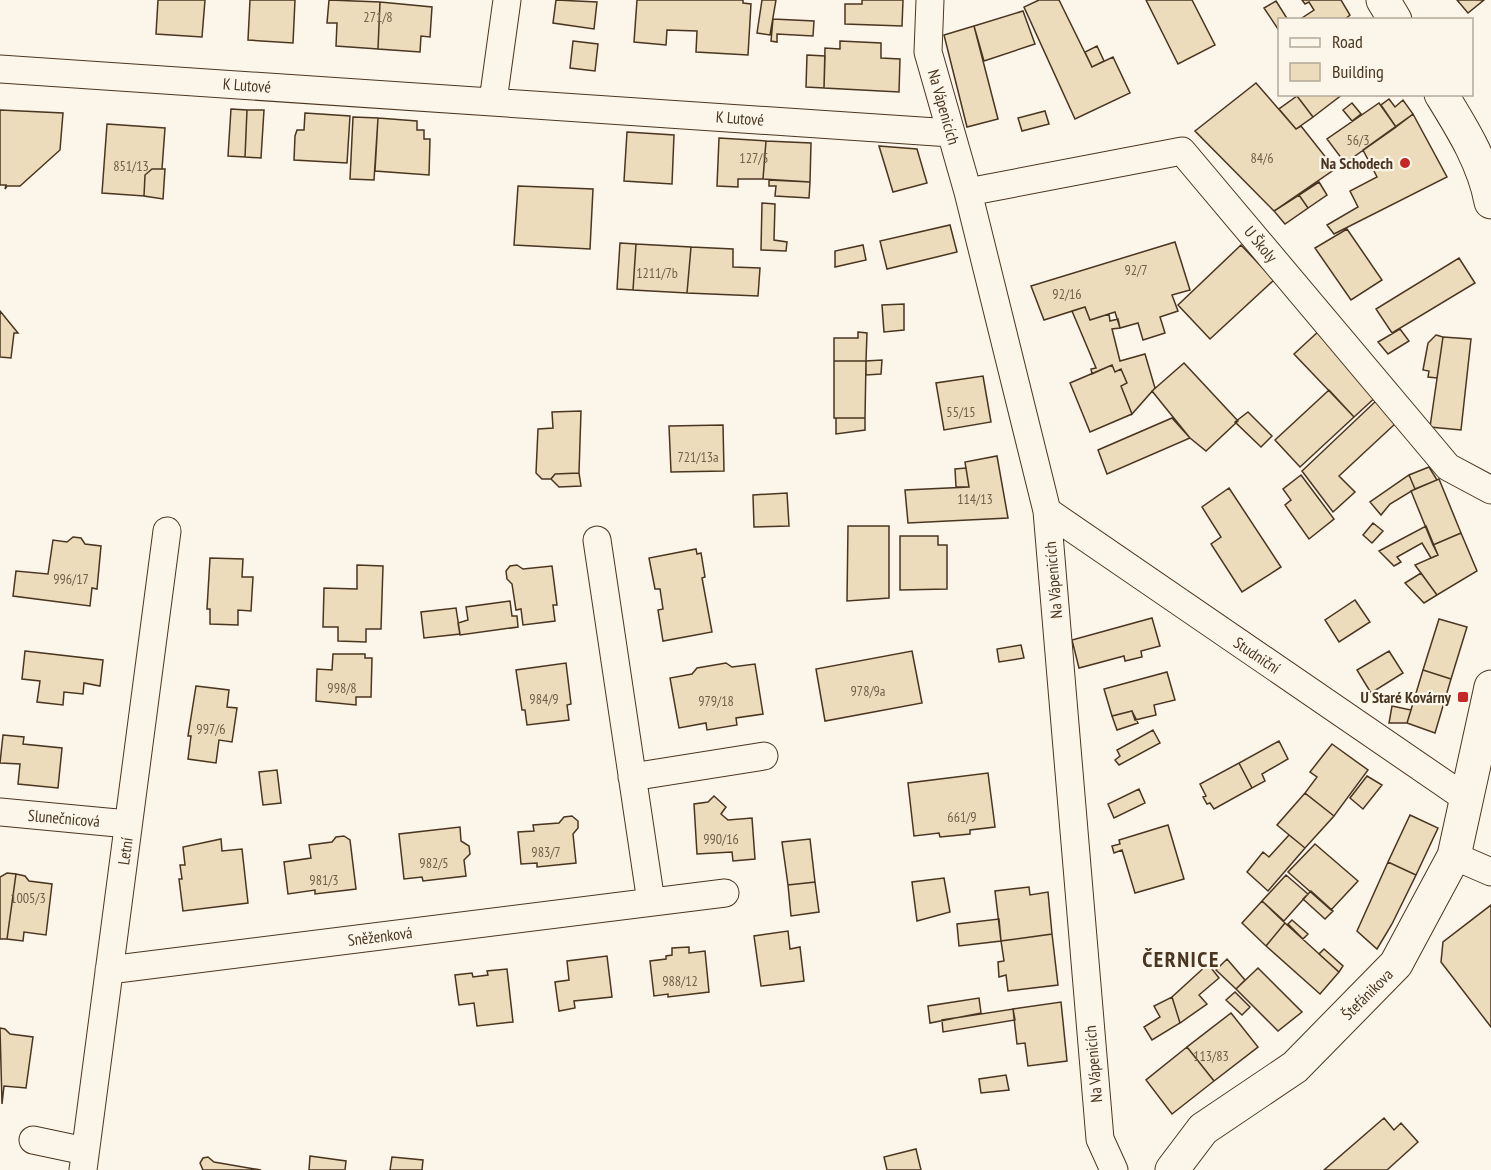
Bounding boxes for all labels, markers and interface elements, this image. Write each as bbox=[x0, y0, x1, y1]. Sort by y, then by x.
house number: 271/8 bbox=[363, 8, 393, 26]
legend bbox=[1278, 18, 1473, 96]
text: Road bbox=[1332, 30, 1363, 53]
text: Building bbox=[1332, 60, 1384, 83]
street label: Na Vápenicích bbox=[924, 67, 964, 147]
street label: K Lutové bbox=[222, 73, 272, 97]
street label: K Lutové bbox=[715, 106, 765, 130]
house number: 56/3 bbox=[1346, 131, 1370, 149]
house number: 127/5 bbox=[739, 149, 769, 167]
house number: 84/6 bbox=[1250, 149, 1274, 167]
place label: Na Schodech bbox=[1321, 153, 1393, 173]
marker: Na Schodech bbox=[1398, 156, 1412, 170]
house number: 851/13 bbox=[113, 157, 149, 175]
street label: U Školy bbox=[1240, 222, 1282, 266]
house number: 92/7 bbox=[1124, 261, 1148, 279]
house number: 1211/7b bbox=[636, 264, 678, 282]
house number: 92/16 bbox=[1052, 285, 1082, 303]
house number: 55/15 bbox=[946, 403, 976, 421]
house number: 721/13a bbox=[677, 448, 719, 466]
house number: 114/13 bbox=[957, 490, 993, 508]
street label: Na Vápenicích bbox=[1040, 541, 1066, 619]
house number: 996/17 bbox=[53, 570, 89, 588]
street label: Studniční bbox=[1230, 632, 1285, 678]
house number: 998/8 bbox=[327, 679, 357, 697]
house number: 978/9a bbox=[851, 682, 885, 700]
place label: U Staré Kovárny bbox=[1360, 687, 1452, 707]
house number: 984/9 bbox=[529, 690, 559, 708]
marker: U Staré Kovárny bbox=[1456, 690, 1470, 704]
house number: 979/18 bbox=[698, 692, 734, 710]
house number: 997/6 bbox=[196, 720, 226, 738]
street label: Slunečnicová bbox=[27, 805, 101, 831]
house number: 661/9 bbox=[947, 808, 977, 826]
house number: 990/16 bbox=[703, 830, 739, 848]
street label: Letní bbox=[113, 836, 137, 866]
house number: 983/7 bbox=[531, 843, 561, 861]
house number: 982/5 bbox=[419, 854, 449, 872]
house number: 981/3 bbox=[309, 871, 339, 889]
house number: 1005/3 bbox=[10, 889, 46, 907]
street label: Sněženková bbox=[347, 922, 413, 950]
district label: ČERNICE bbox=[1142, 945, 1220, 973]
street label: Štefánikova bbox=[1337, 964, 1397, 1024]
house number: 988/12 bbox=[662, 972, 698, 990]
street label: Na Vápenicích bbox=[1080, 1025, 1106, 1103]
house number: 113/83 bbox=[1193, 1047, 1229, 1065]

